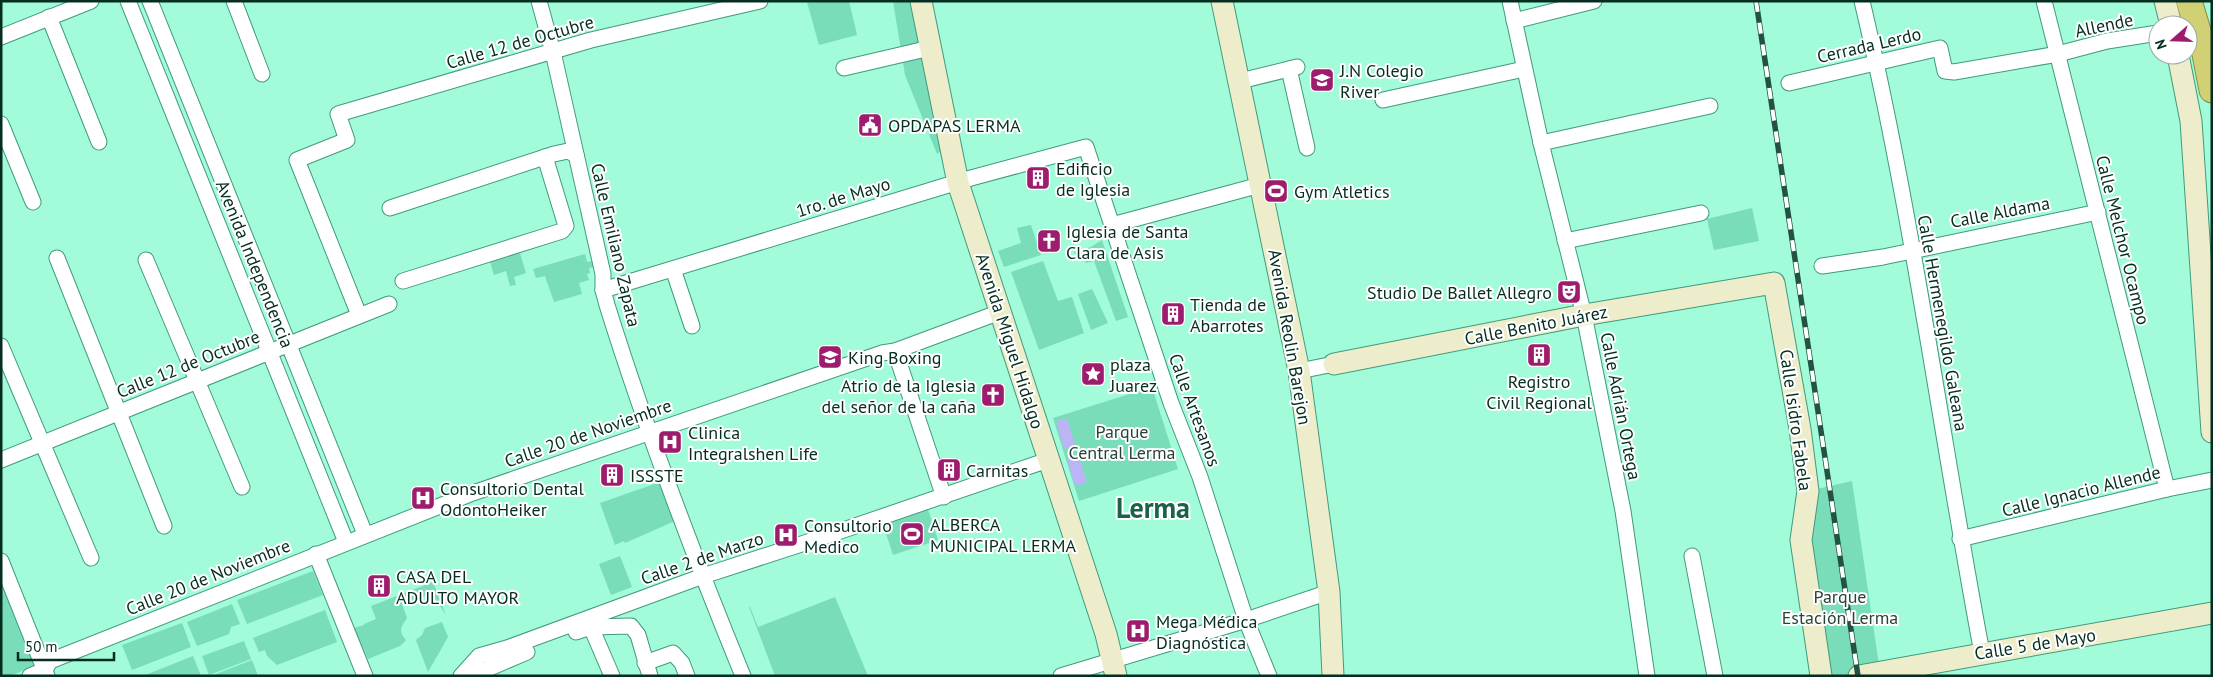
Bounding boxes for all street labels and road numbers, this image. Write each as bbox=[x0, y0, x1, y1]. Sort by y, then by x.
street label: Allende bbox=[2073, 8, 2135, 42]
street label: Calle 12 de Octubre bbox=[443, 10, 597, 74]
street label: Cerrada Lerdo bbox=[1815, 22, 1923, 68]
street label: Calle Melchor Ocampo bbox=[2091, 153, 2155, 327]
street label: Calle Emiliano Zapata bbox=[586, 161, 646, 329]
street label: 1ro. de Mayo bbox=[793, 172, 893, 222]
street label: Avenida Independencia bbox=[211, 177, 299, 351]
street label: Calle Aldama bbox=[1948, 191, 2052, 233]
street label: Calle Hermenegildo Galeana bbox=[1913, 213, 1973, 433]
street label: Avenida Reolin Barejon bbox=[1263, 247, 1317, 427]
street label: Avenida Miguel Hidalgo bbox=[971, 250, 1049, 432]
street label: Calle Benito Juárez bbox=[1463, 300, 1609, 350]
street label: Calle 12 de Octubre bbox=[113, 325, 263, 403]
street label: Calle Adrián Ortega bbox=[1595, 330, 1647, 482]
street label: Calle Isidro Fabela bbox=[1775, 348, 1817, 492]
street label: Calle Artesanos bbox=[1164, 350, 1226, 470]
street label: Calle 20 de Noviembre bbox=[501, 394, 675, 472]
street label: Calle Ignacio Allende bbox=[1999, 460, 2163, 522]
street label: Calle 2 de Marzo bbox=[638, 526, 766, 590]
street label: Calle 20 de Noviembre bbox=[122, 534, 294, 620]
street label: Calle 5 de Mayo bbox=[1973, 623, 2097, 665]

